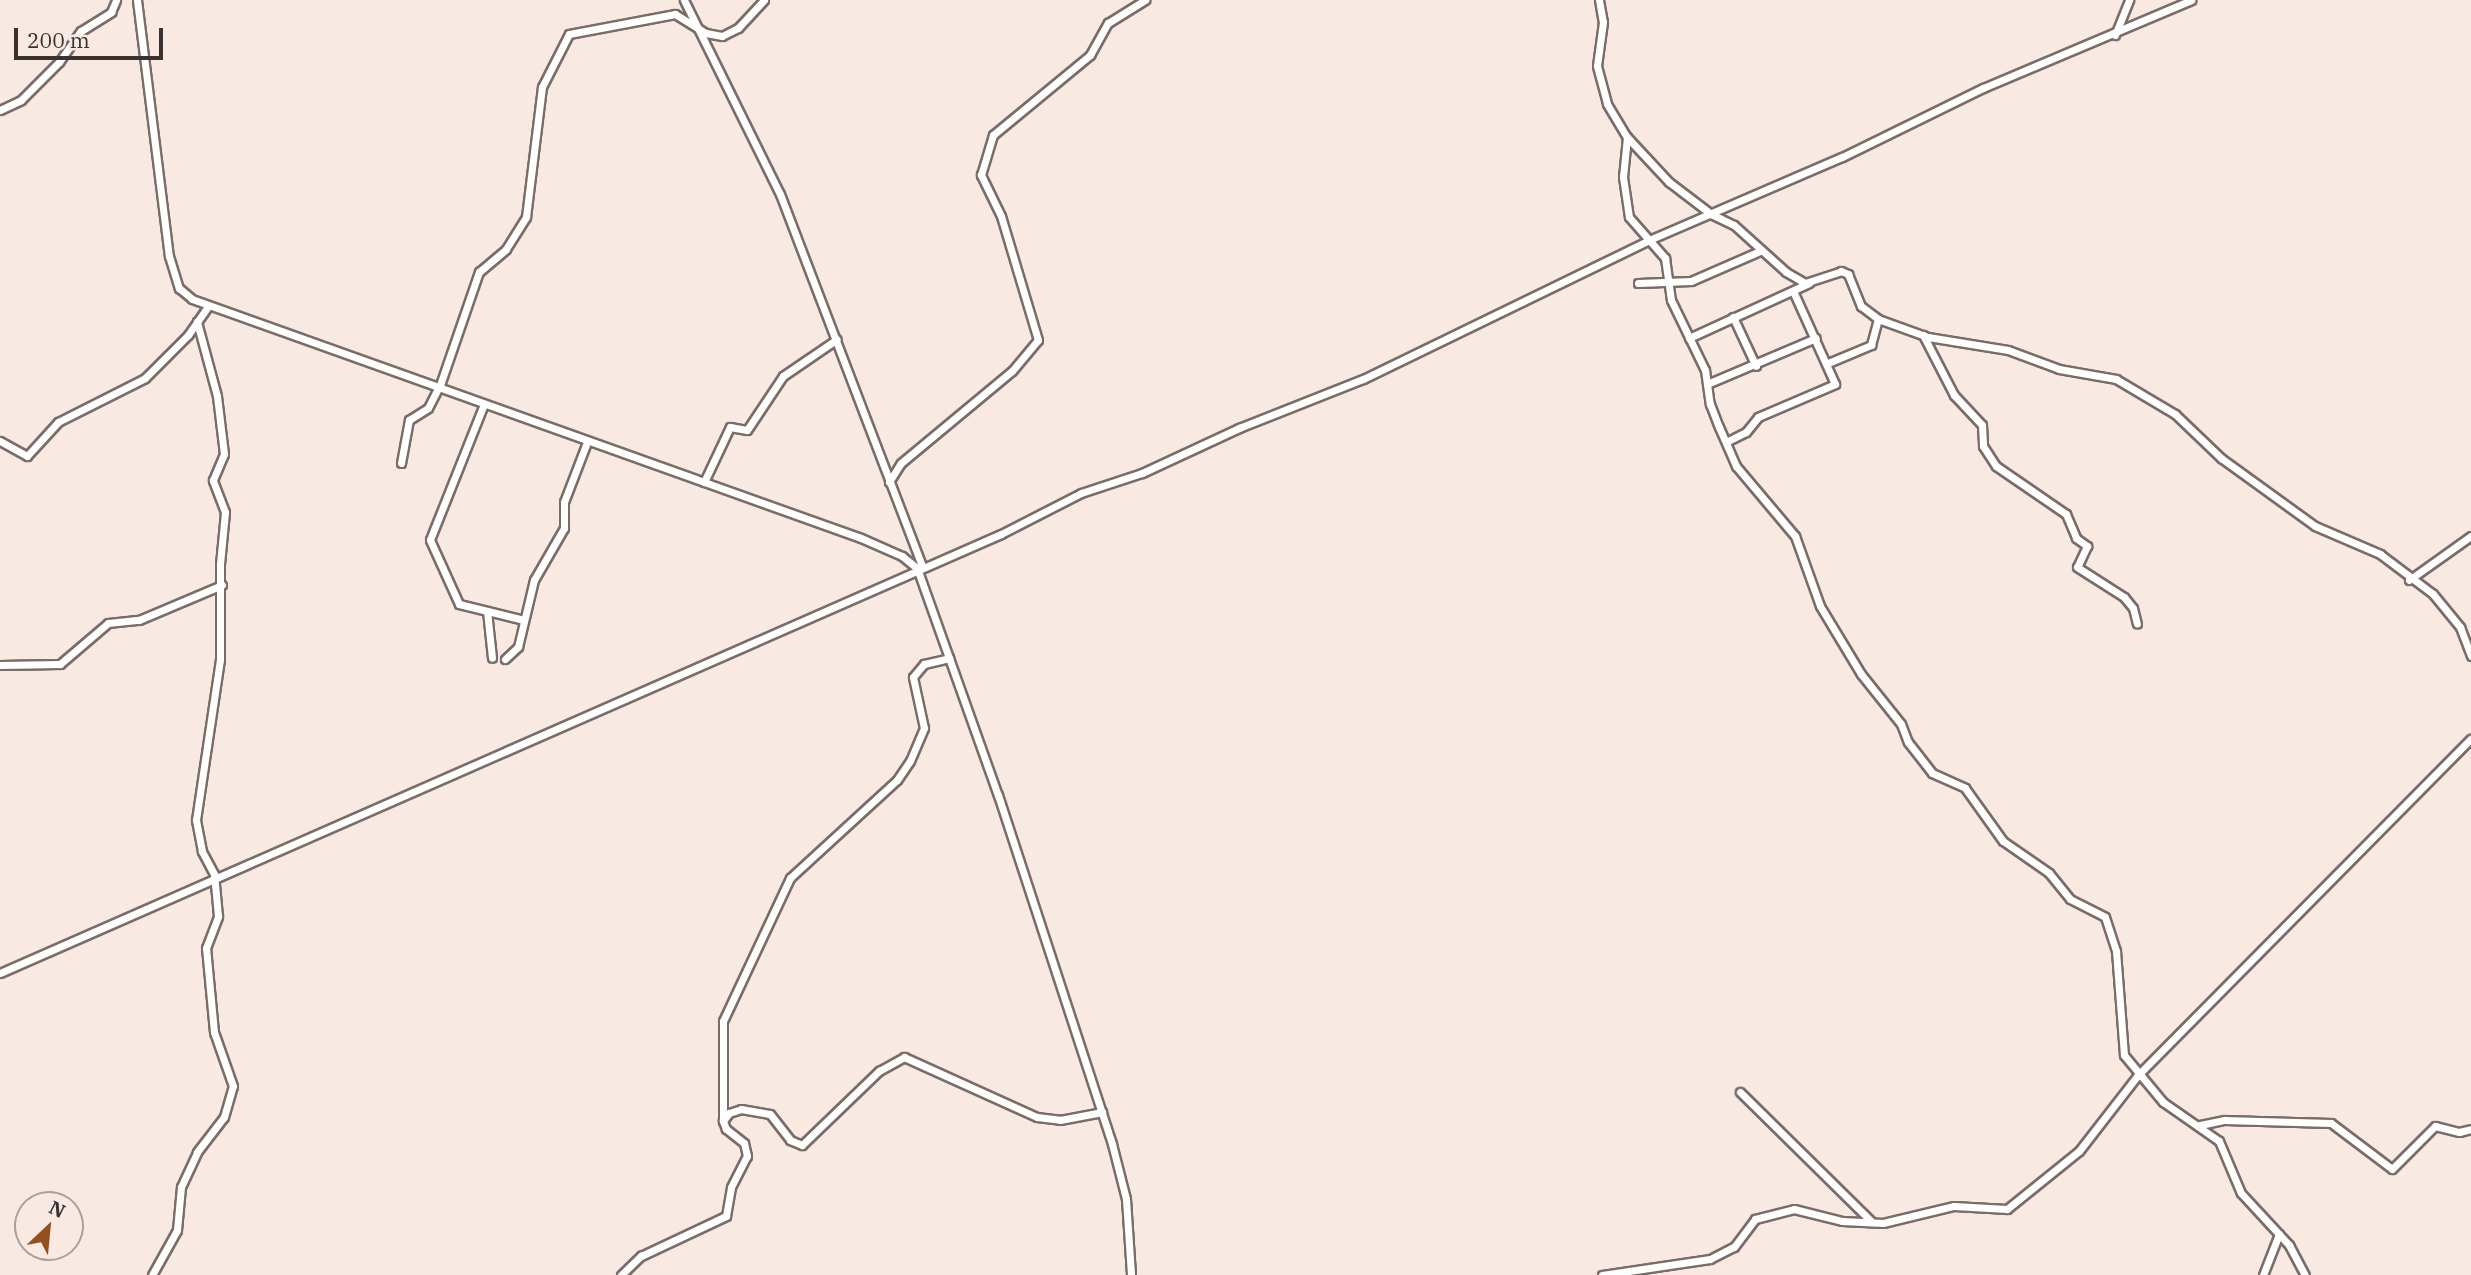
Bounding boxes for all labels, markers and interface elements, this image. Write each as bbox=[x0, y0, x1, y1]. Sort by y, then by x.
scale bar bbox=[18, 14, 166, 58]
text: 200 m bbox=[27, 26, 90, 54]
north arrow bbox=[14, 1191, 84, 1261]
text: N bbox=[45, 1195, 69, 1223]

